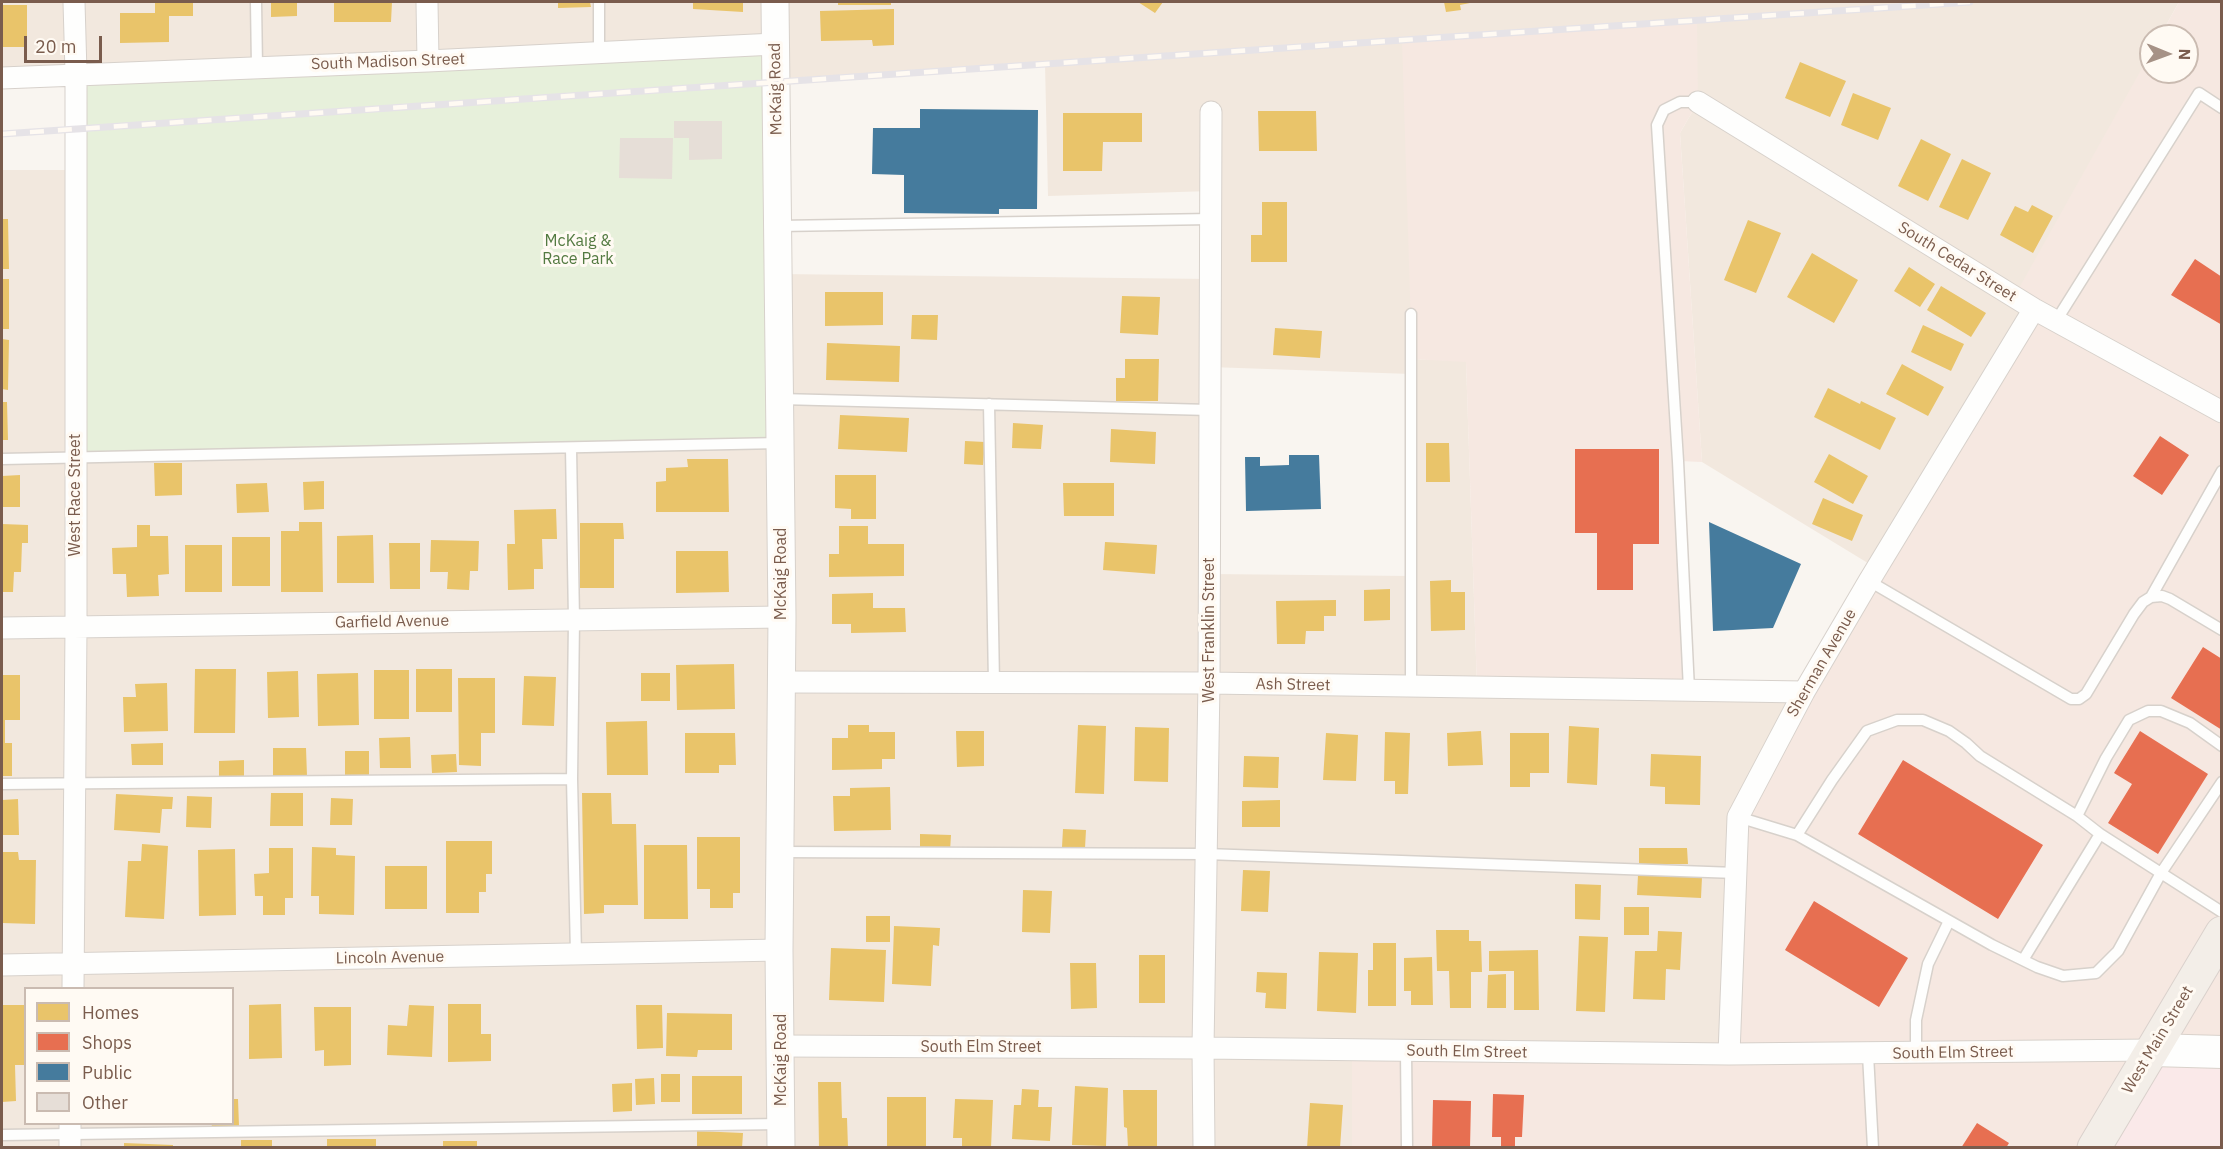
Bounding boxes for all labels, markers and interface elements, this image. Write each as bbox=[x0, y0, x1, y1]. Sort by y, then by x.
scale bar bbox=[27, 24, 105, 62]
north arrow bbox=[2139, 24, 2199, 84]
text: 20 m bbox=[35, 35, 77, 58]
street label: McKaig Road bbox=[766, 43, 786, 135]
text: N bbox=[2175, 48, 2195, 60]
street label: South Madison Street bbox=[311, 50, 465, 74]
street label: South Cedar Street bbox=[1894, 218, 2020, 306]
park label: McKaig & Race Park bbox=[542, 231, 614, 269]
street label: West Race Street bbox=[65, 434, 85, 556]
street label: McKaig Road bbox=[771, 528, 791, 620]
street label: West Franklin Street bbox=[1199, 557, 1219, 703]
street label: Sherman Avenue bbox=[1783, 605, 1861, 721]
street label: Garfield Avenue bbox=[335, 611, 449, 633]
street label: Ash Street bbox=[1255, 675, 1331, 695]
street label: Lincoln Avenue bbox=[336, 947, 444, 969]
street label: West Main Street bbox=[2118, 983, 2198, 1097]
legend bbox=[24, 987, 234, 1125]
text: Homes bbox=[82, 1001, 139, 1024]
street label: McKaig Road bbox=[771, 1014, 791, 1106]
text: Shops bbox=[82, 1031, 132, 1054]
street label: South Elm Street bbox=[920, 1037, 1042, 1057]
street label: South Elm Street bbox=[1406, 1041, 1528, 1063]
street label: South Elm Street bbox=[1892, 1042, 2014, 1064]
text: Public bbox=[82, 1061, 132, 1084]
text: Other bbox=[82, 1091, 128, 1114]

